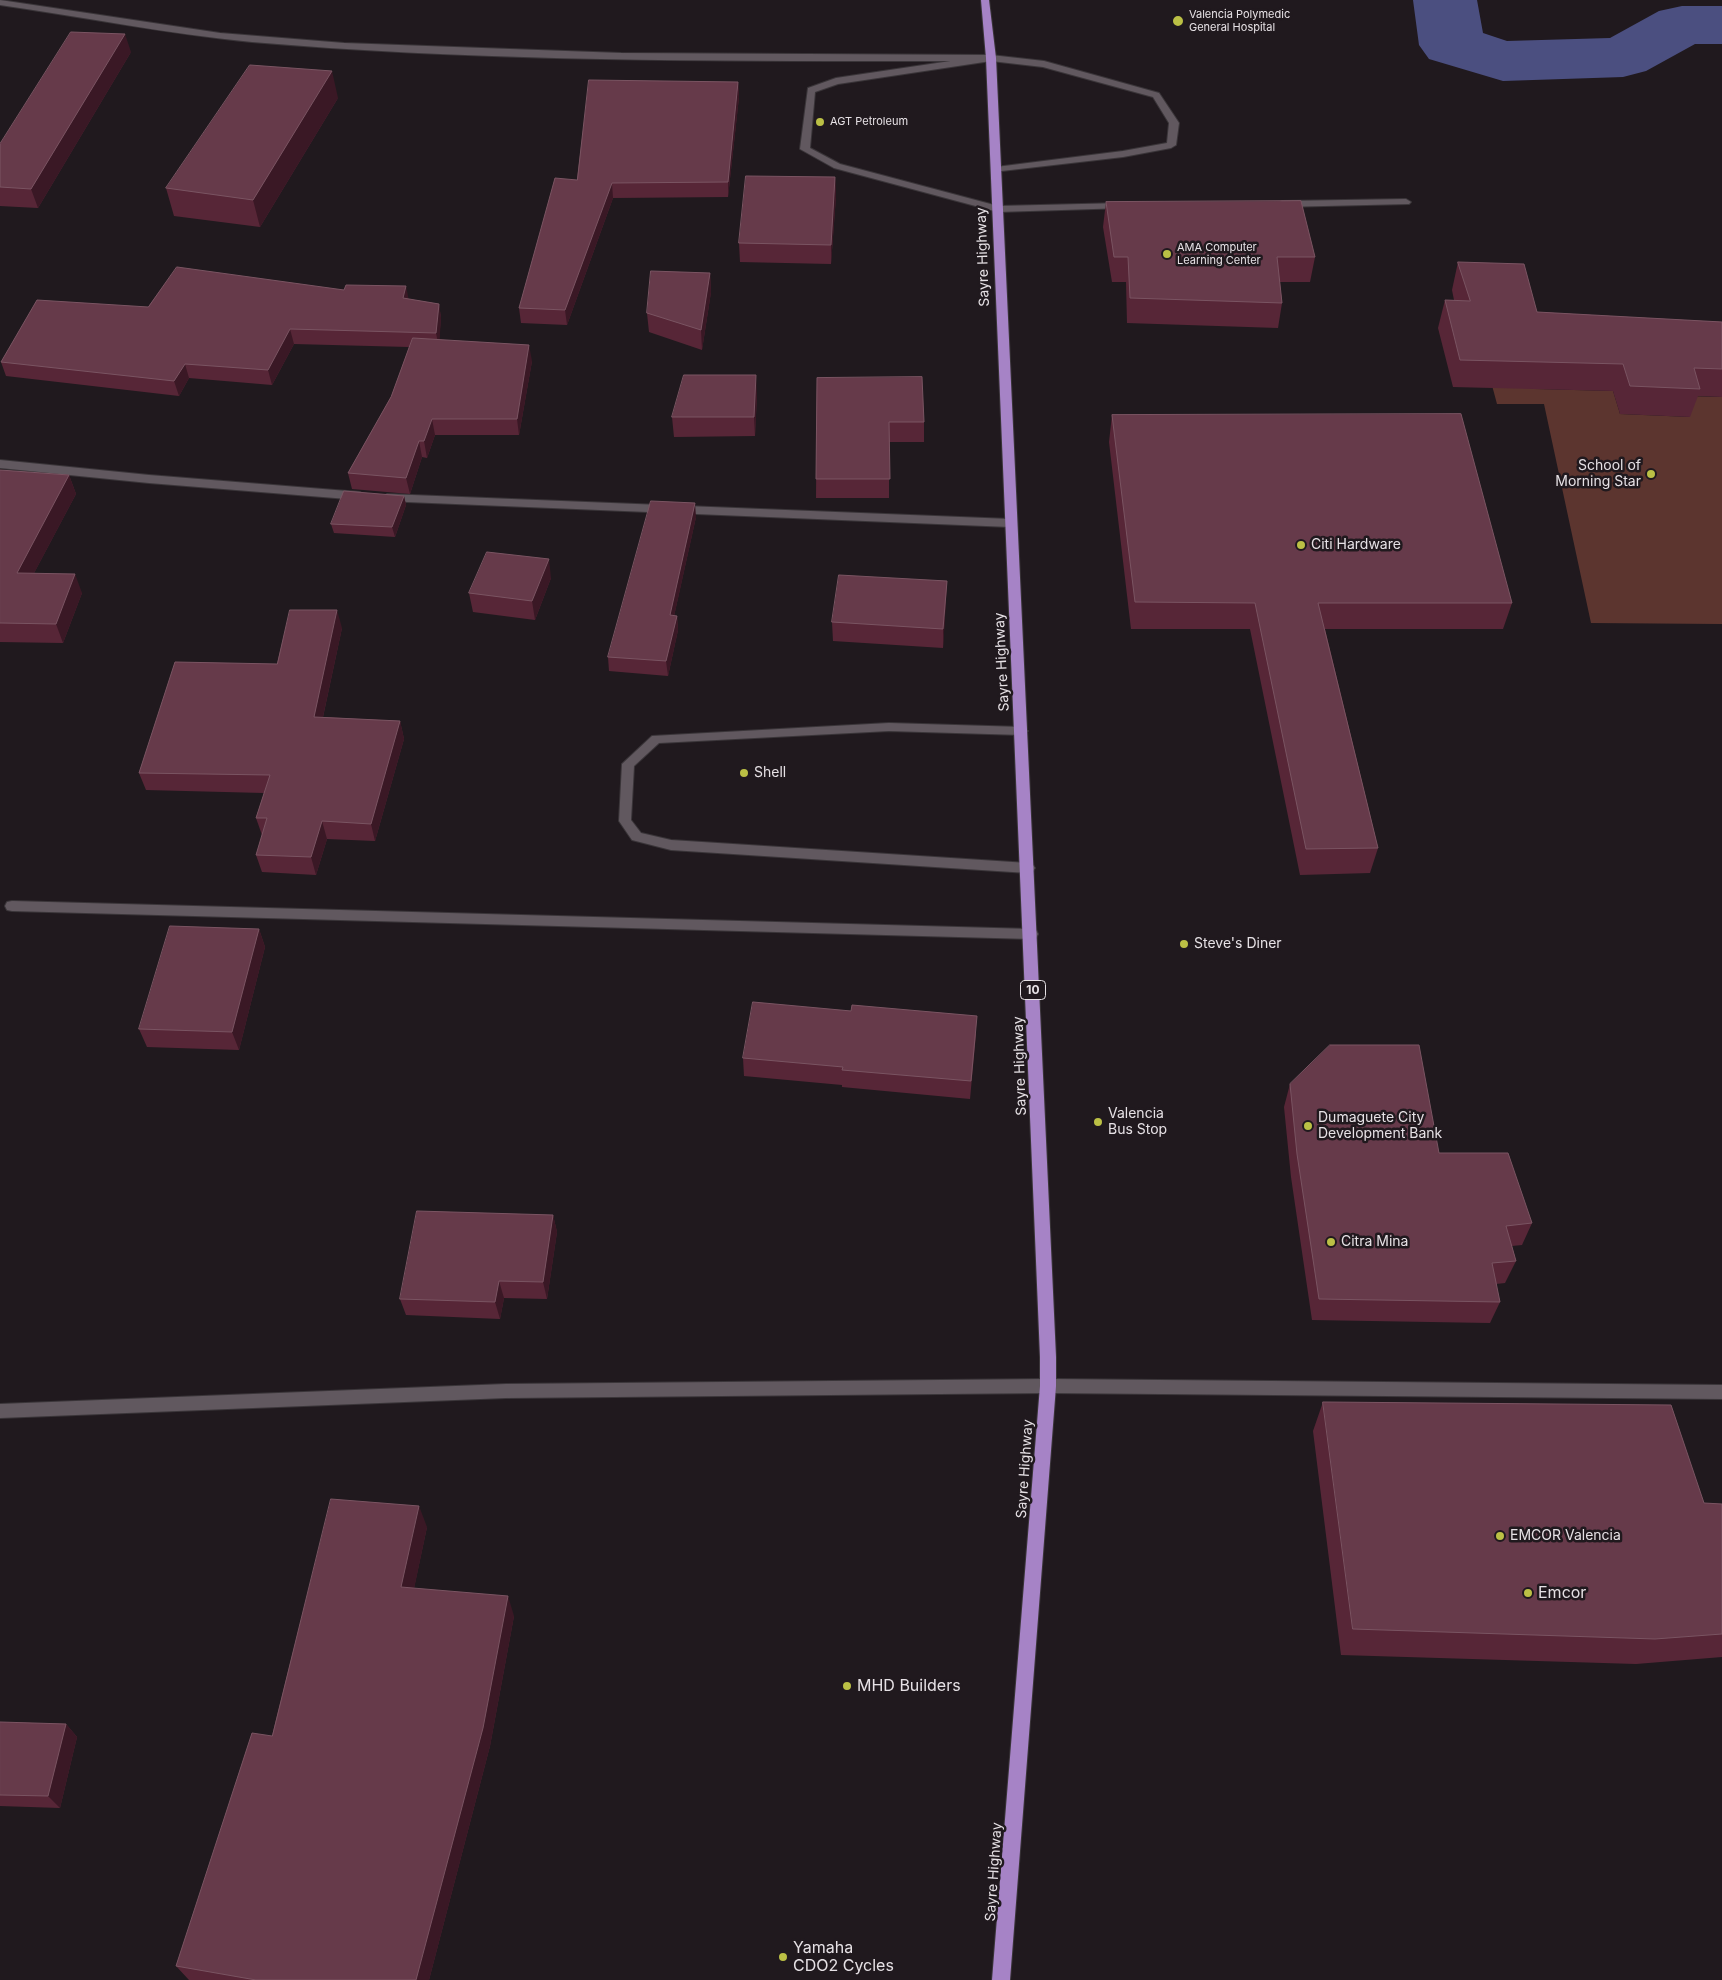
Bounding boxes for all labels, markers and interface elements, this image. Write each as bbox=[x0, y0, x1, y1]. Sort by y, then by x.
place label: Valencia Polymedic General Hospital bbox=[1189, 8, 1290, 34]
marker: Valencia Polymedic General Hospital bbox=[1171, 14, 1185, 28]
place label: AGT Petroleum bbox=[830, 115, 908, 129]
marker: AGT Petroleum bbox=[814, 116, 826, 128]
street label: Sayre Highway bbox=[973, 207, 993, 307]
place label: AMA Computer Learning Center bbox=[1177, 241, 1261, 267]
marker: AMA Computer Learning Center bbox=[1161, 248, 1173, 260]
place label: School of Morning Star bbox=[1555, 458, 1641, 491]
marker: School of Morning Star bbox=[1645, 468, 1657, 480]
place label: Citi Hardware bbox=[1311, 537, 1401, 553]
marker: Citi Hardware bbox=[1295, 539, 1307, 551]
street label: Sayre Highway bbox=[991, 612, 1013, 712]
place label: Shell bbox=[754, 765, 786, 781]
marker: Shell bbox=[738, 767, 750, 779]
place label: Steve's Diner bbox=[1194, 936, 1282, 952]
marker: Steve's Diner bbox=[1178, 938, 1190, 950]
road number: 10 bbox=[1020, 980, 1046, 1000]
street label: Sayre Highway bbox=[1010, 1016, 1030, 1116]
place label: Valencia Bus Stop bbox=[1108, 1106, 1167, 1138]
place label: Dumaguete City Development Bank bbox=[1318, 1110, 1442, 1142]
marker: Valencia Bus Stop bbox=[1092, 1116, 1104, 1128]
marker: Dumaguete City Development Bank bbox=[1302, 1120, 1314, 1132]
place label: Citra Mina bbox=[1341, 1234, 1408, 1250]
marker: Citra Mina bbox=[1325, 1236, 1337, 1248]
street label: Sayre Highway bbox=[1013, 1419, 1037, 1519]
place label: EMCOR Valencia bbox=[1510, 1528, 1621, 1544]
marker: EMCOR Valencia bbox=[1494, 1530, 1506, 1542]
place label: Emcor bbox=[1538, 1583, 1586, 1603]
marker: Emcor bbox=[1522, 1587, 1534, 1599]
place label: MHD Builders bbox=[857, 1676, 961, 1696]
marker: MHD Builders bbox=[841, 1680, 853, 1692]
street label: Sayre Highway bbox=[982, 1822, 1006, 1922]
place label: Yamaha CDO2 Cycles bbox=[793, 1938, 894, 1976]
marker: Yamaha CDO2 Cycles bbox=[777, 1951, 789, 1963]

